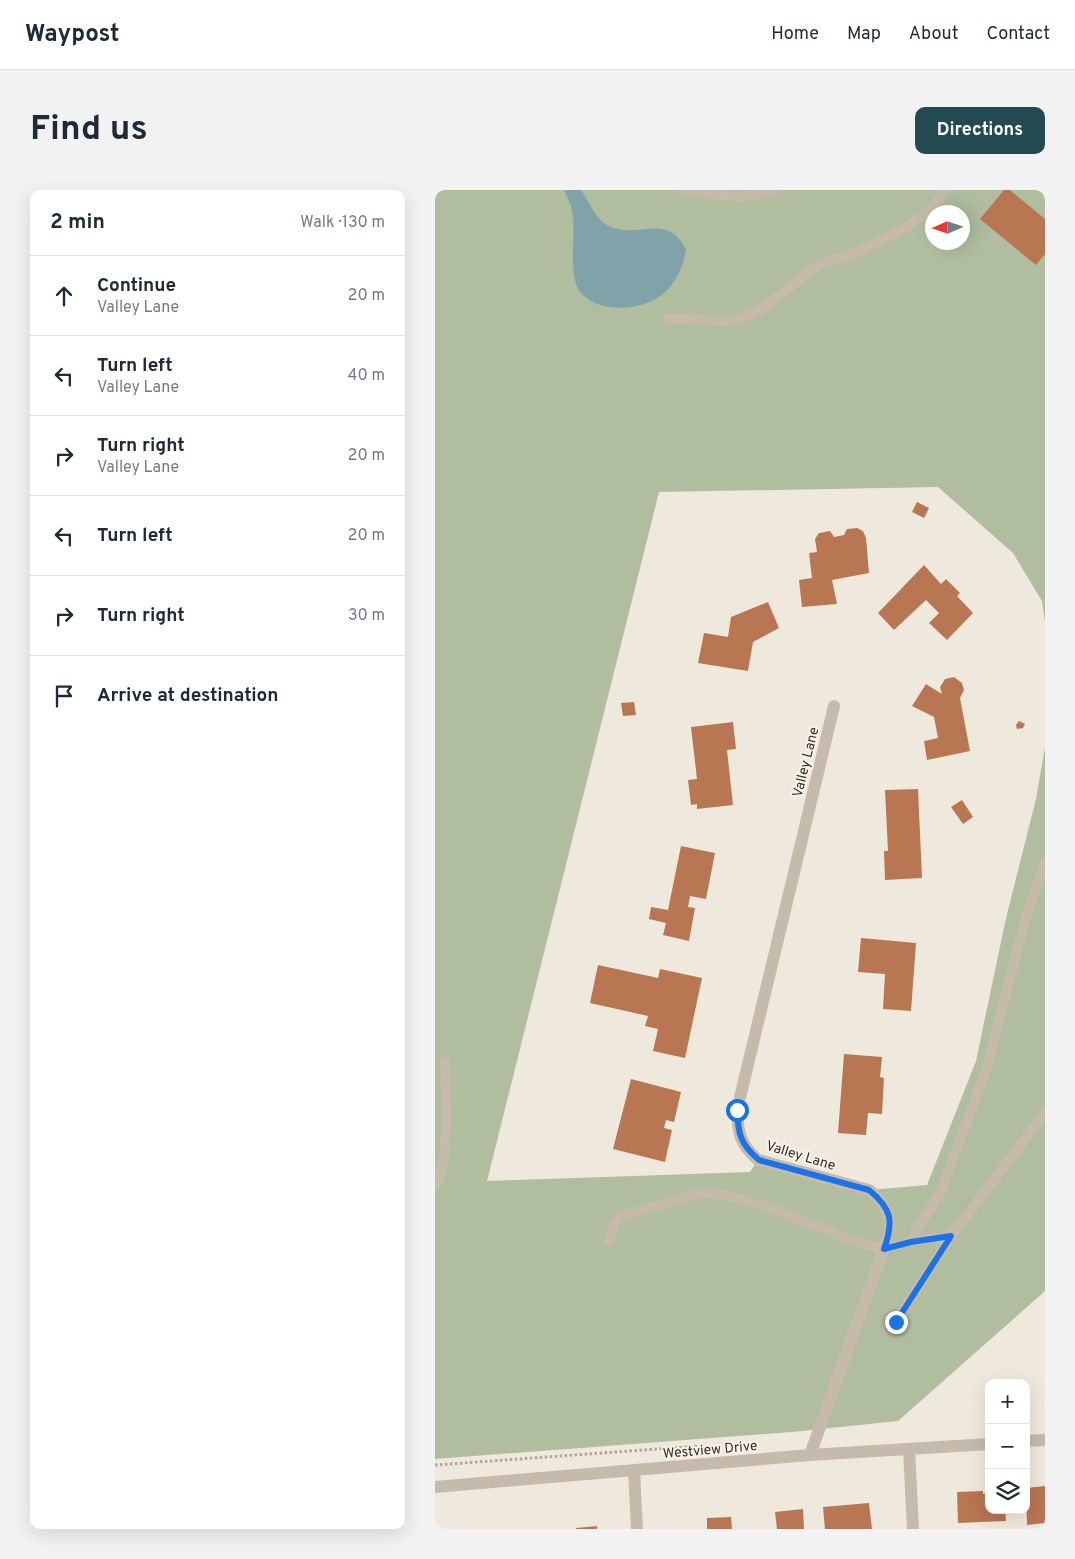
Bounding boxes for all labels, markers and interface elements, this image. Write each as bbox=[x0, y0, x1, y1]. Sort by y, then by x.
text: Waypost bbox=[25, 20, 119, 50]
text: Home bbox=[771, 23, 819, 46]
text: Map bbox=[847, 23, 881, 46]
text: About bbox=[909, 23, 958, 46]
text: Contact bbox=[986, 23, 1050, 46]
button: Directions bbox=[915, 107, 1045, 154]
text: Find us bbox=[30, 108, 148, 152]
north arrow bbox=[925, 205, 970, 250]
text: 2 min bbox=[50, 209, 105, 236]
text: Walk · 130 m bbox=[300, 213, 385, 233]
text: Continue bbox=[97, 274, 176, 298]
icon: ahead bbox=[50, 282, 78, 310]
text: 20 m bbox=[348, 286, 385, 306]
text: Valley Lane bbox=[97, 298, 179, 318]
text: Turn left bbox=[97, 354, 173, 378]
icon: left bbox=[50, 362, 78, 390]
text: 40 m bbox=[347, 366, 385, 386]
text: Valley Lane bbox=[97, 378, 179, 398]
text: Turn right bbox=[97, 434, 185, 458]
icon: right bbox=[50, 442, 78, 470]
text: 20 m bbox=[348, 446, 385, 466]
text: Valley Lane bbox=[97, 458, 179, 478]
icon: left bbox=[50, 522, 78, 550]
text: Turn left bbox=[97, 524, 173, 548]
text: 20 m bbox=[348, 526, 385, 546]
icon: right bbox=[50, 602, 78, 630]
text: Turn right bbox=[97, 604, 185, 628]
text: 30 m bbox=[348, 606, 385, 626]
icon: arrive bbox=[50, 682, 78, 710]
text: Arrive at destination bbox=[97, 684, 278, 708]
street label: Valley Lane bbox=[790, 725, 823, 799]
route start bbox=[726, 1099, 749, 1122]
street label: Valley Lane bbox=[764, 1138, 837, 1175]
route end bbox=[885, 1311, 908, 1334]
map controls bbox=[985, 1379, 1030, 1514]
button: + bbox=[985, 1379, 1030, 1424]
button: − bbox=[985, 1424, 1030, 1469]
street label: Westview Drive bbox=[662, 1438, 758, 1463]
button: layers bbox=[985, 1469, 1030, 1514]

